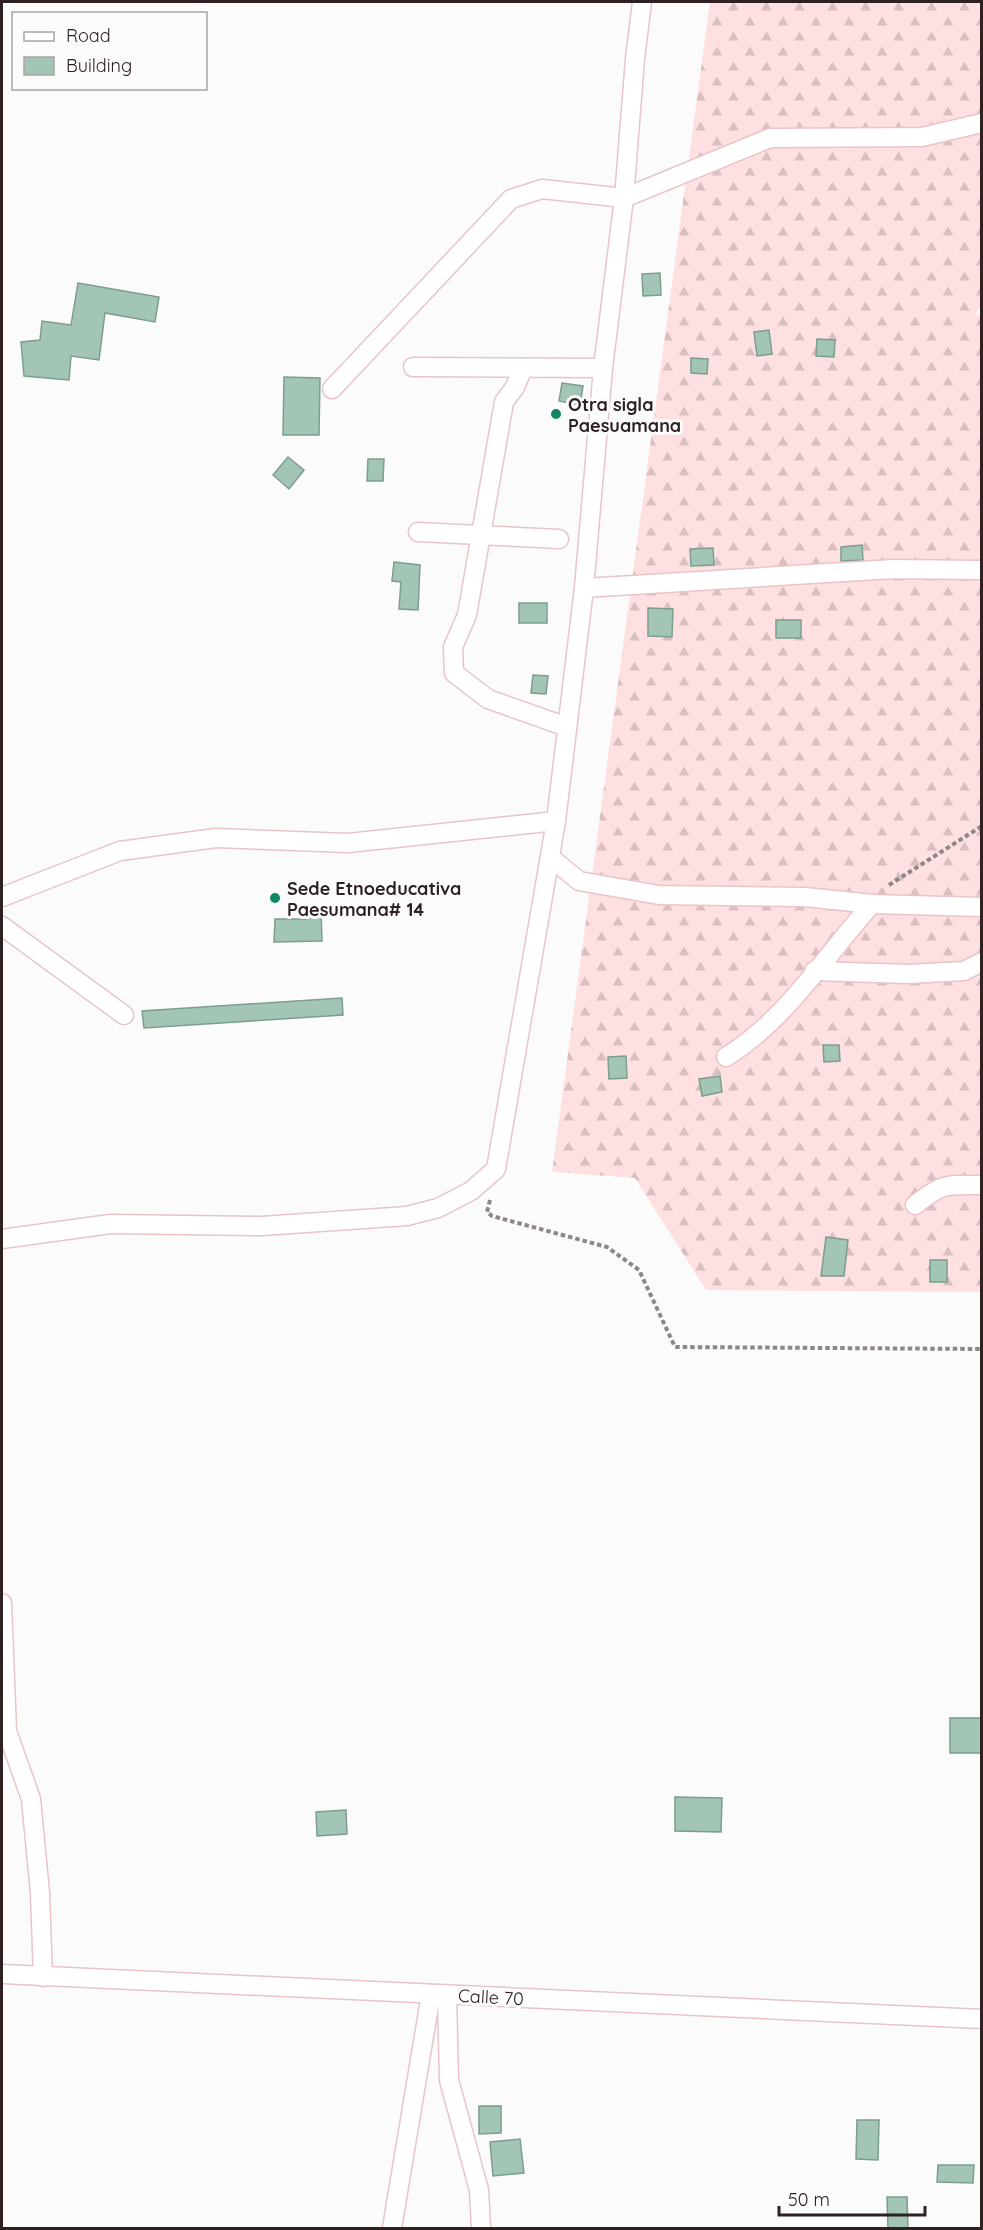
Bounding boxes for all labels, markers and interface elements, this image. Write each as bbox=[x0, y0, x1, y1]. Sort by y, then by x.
legend bbox=[12, 12, 207, 90]
text: Road bbox=[66, 24, 111, 47]
text: Building bbox=[66, 54, 132, 77]
place label: Otra sigla Paesuamana bbox=[568, 393, 681, 437]
marker: Otra sigla Paesuamana bbox=[549, 407, 563, 421]
place label: Sede Etnoeducativa Paesumana# 14 bbox=[287, 877, 461, 921]
marker: Sede Etnoeducativa Paesumana# 14 bbox=[268, 891, 282, 905]
street label: Calle 70 bbox=[458, 1984, 524, 2010]
scale bar bbox=[779, 2179, 924, 2217]
text: 50 m bbox=[788, 2188, 830, 2211]

